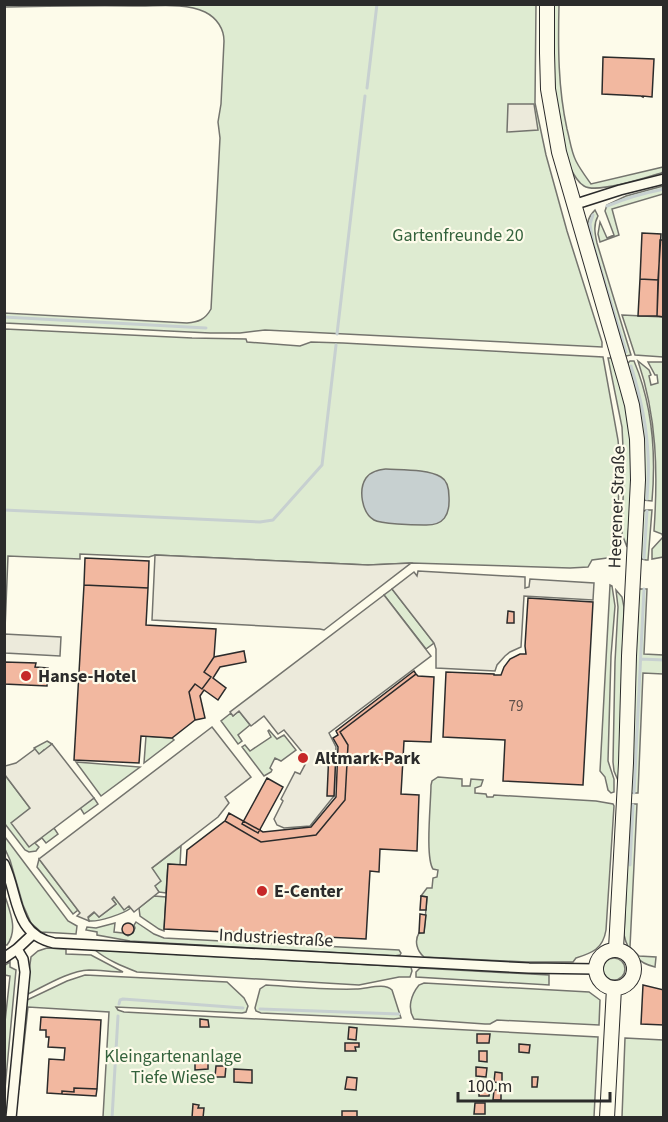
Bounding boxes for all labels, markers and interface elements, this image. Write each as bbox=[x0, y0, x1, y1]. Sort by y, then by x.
park label: Gartenfreunde 20 bbox=[392, 223, 524, 248]
street label: Heerener Straße bbox=[602, 445, 632, 569]
place label: Hanse-Hotel bbox=[38, 664, 136, 689]
marker: Hanse-Hotel bbox=[19, 669, 33, 683]
house number: 79 bbox=[509, 696, 523, 717]
place label: Altmark-Park bbox=[314, 746, 421, 771]
marker: Altmark-Park bbox=[296, 751, 310, 765]
place label: E-Center bbox=[274, 879, 344, 904]
marker: E-Center bbox=[255, 884, 269, 898]
street label: Industriestraße bbox=[218, 923, 334, 953]
park label: Kleingartenanlage Tiefe Wiese bbox=[104, 1044, 242, 1090]
scale bar bbox=[458, 1065, 610, 1103]
text: 100 m bbox=[467, 1074, 512, 1099]

